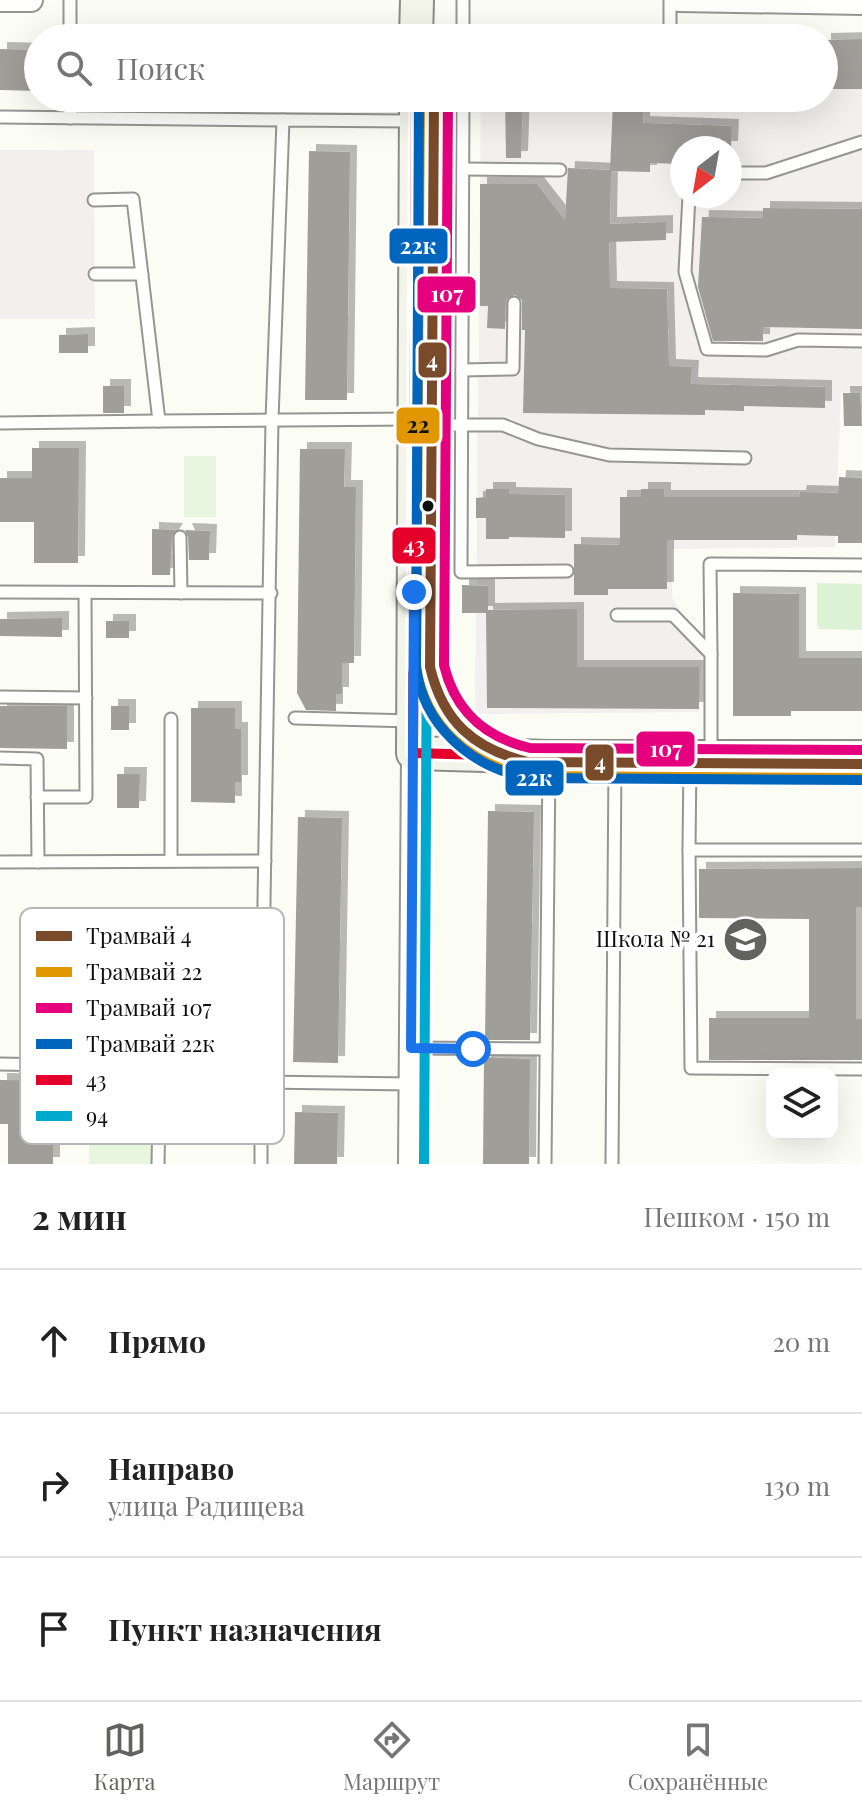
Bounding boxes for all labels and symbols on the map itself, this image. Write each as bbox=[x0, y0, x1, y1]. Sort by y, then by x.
north arrow bbox=[670, 136, 742, 208]
line badge: 22к bbox=[388, 227, 449, 265]
text: 22к bbox=[400, 230, 437, 260]
line badge: 107 bbox=[416, 275, 477, 314]
text: 107 bbox=[431, 278, 463, 308]
line badge: 4 bbox=[417, 341, 448, 379]
text: 4 bbox=[426, 344, 438, 374]
line badge: 22 bbox=[395, 406, 441, 445]
text: 22 bbox=[406, 409, 430, 439]
unlabelled marker bbox=[420, 498, 436, 514]
line badge: 43 bbox=[391, 526, 437, 565]
text: 43 bbox=[403, 529, 425, 559]
route end bbox=[396, 574, 432, 610]
line badge: 107 bbox=[635, 730, 696, 768]
text: 107 bbox=[650, 733, 682, 763]
line badge: 4 bbox=[584, 743, 615, 782]
text: 4 bbox=[594, 746, 606, 776]
line badge: 22к bbox=[504, 759, 565, 797]
text: 22к bbox=[516, 762, 553, 792]
legend bbox=[20, 908, 284, 1144]
school or university icon: Школа № 21 bbox=[722, 915, 770, 963]
text: Трамвай 4 bbox=[86, 920, 192, 950]
place label: Школа № 21 bbox=[596, 923, 715, 953]
text: Трамвай 22 bbox=[86, 956, 202, 986]
text: Трамвай 107 bbox=[86, 992, 212, 1022]
text: Трамвай 22к bbox=[86, 1028, 215, 1058]
route start bbox=[455, 1031, 491, 1067]
text: 43 bbox=[86, 1064, 106, 1094]
text: 94 bbox=[86, 1100, 108, 1130]

